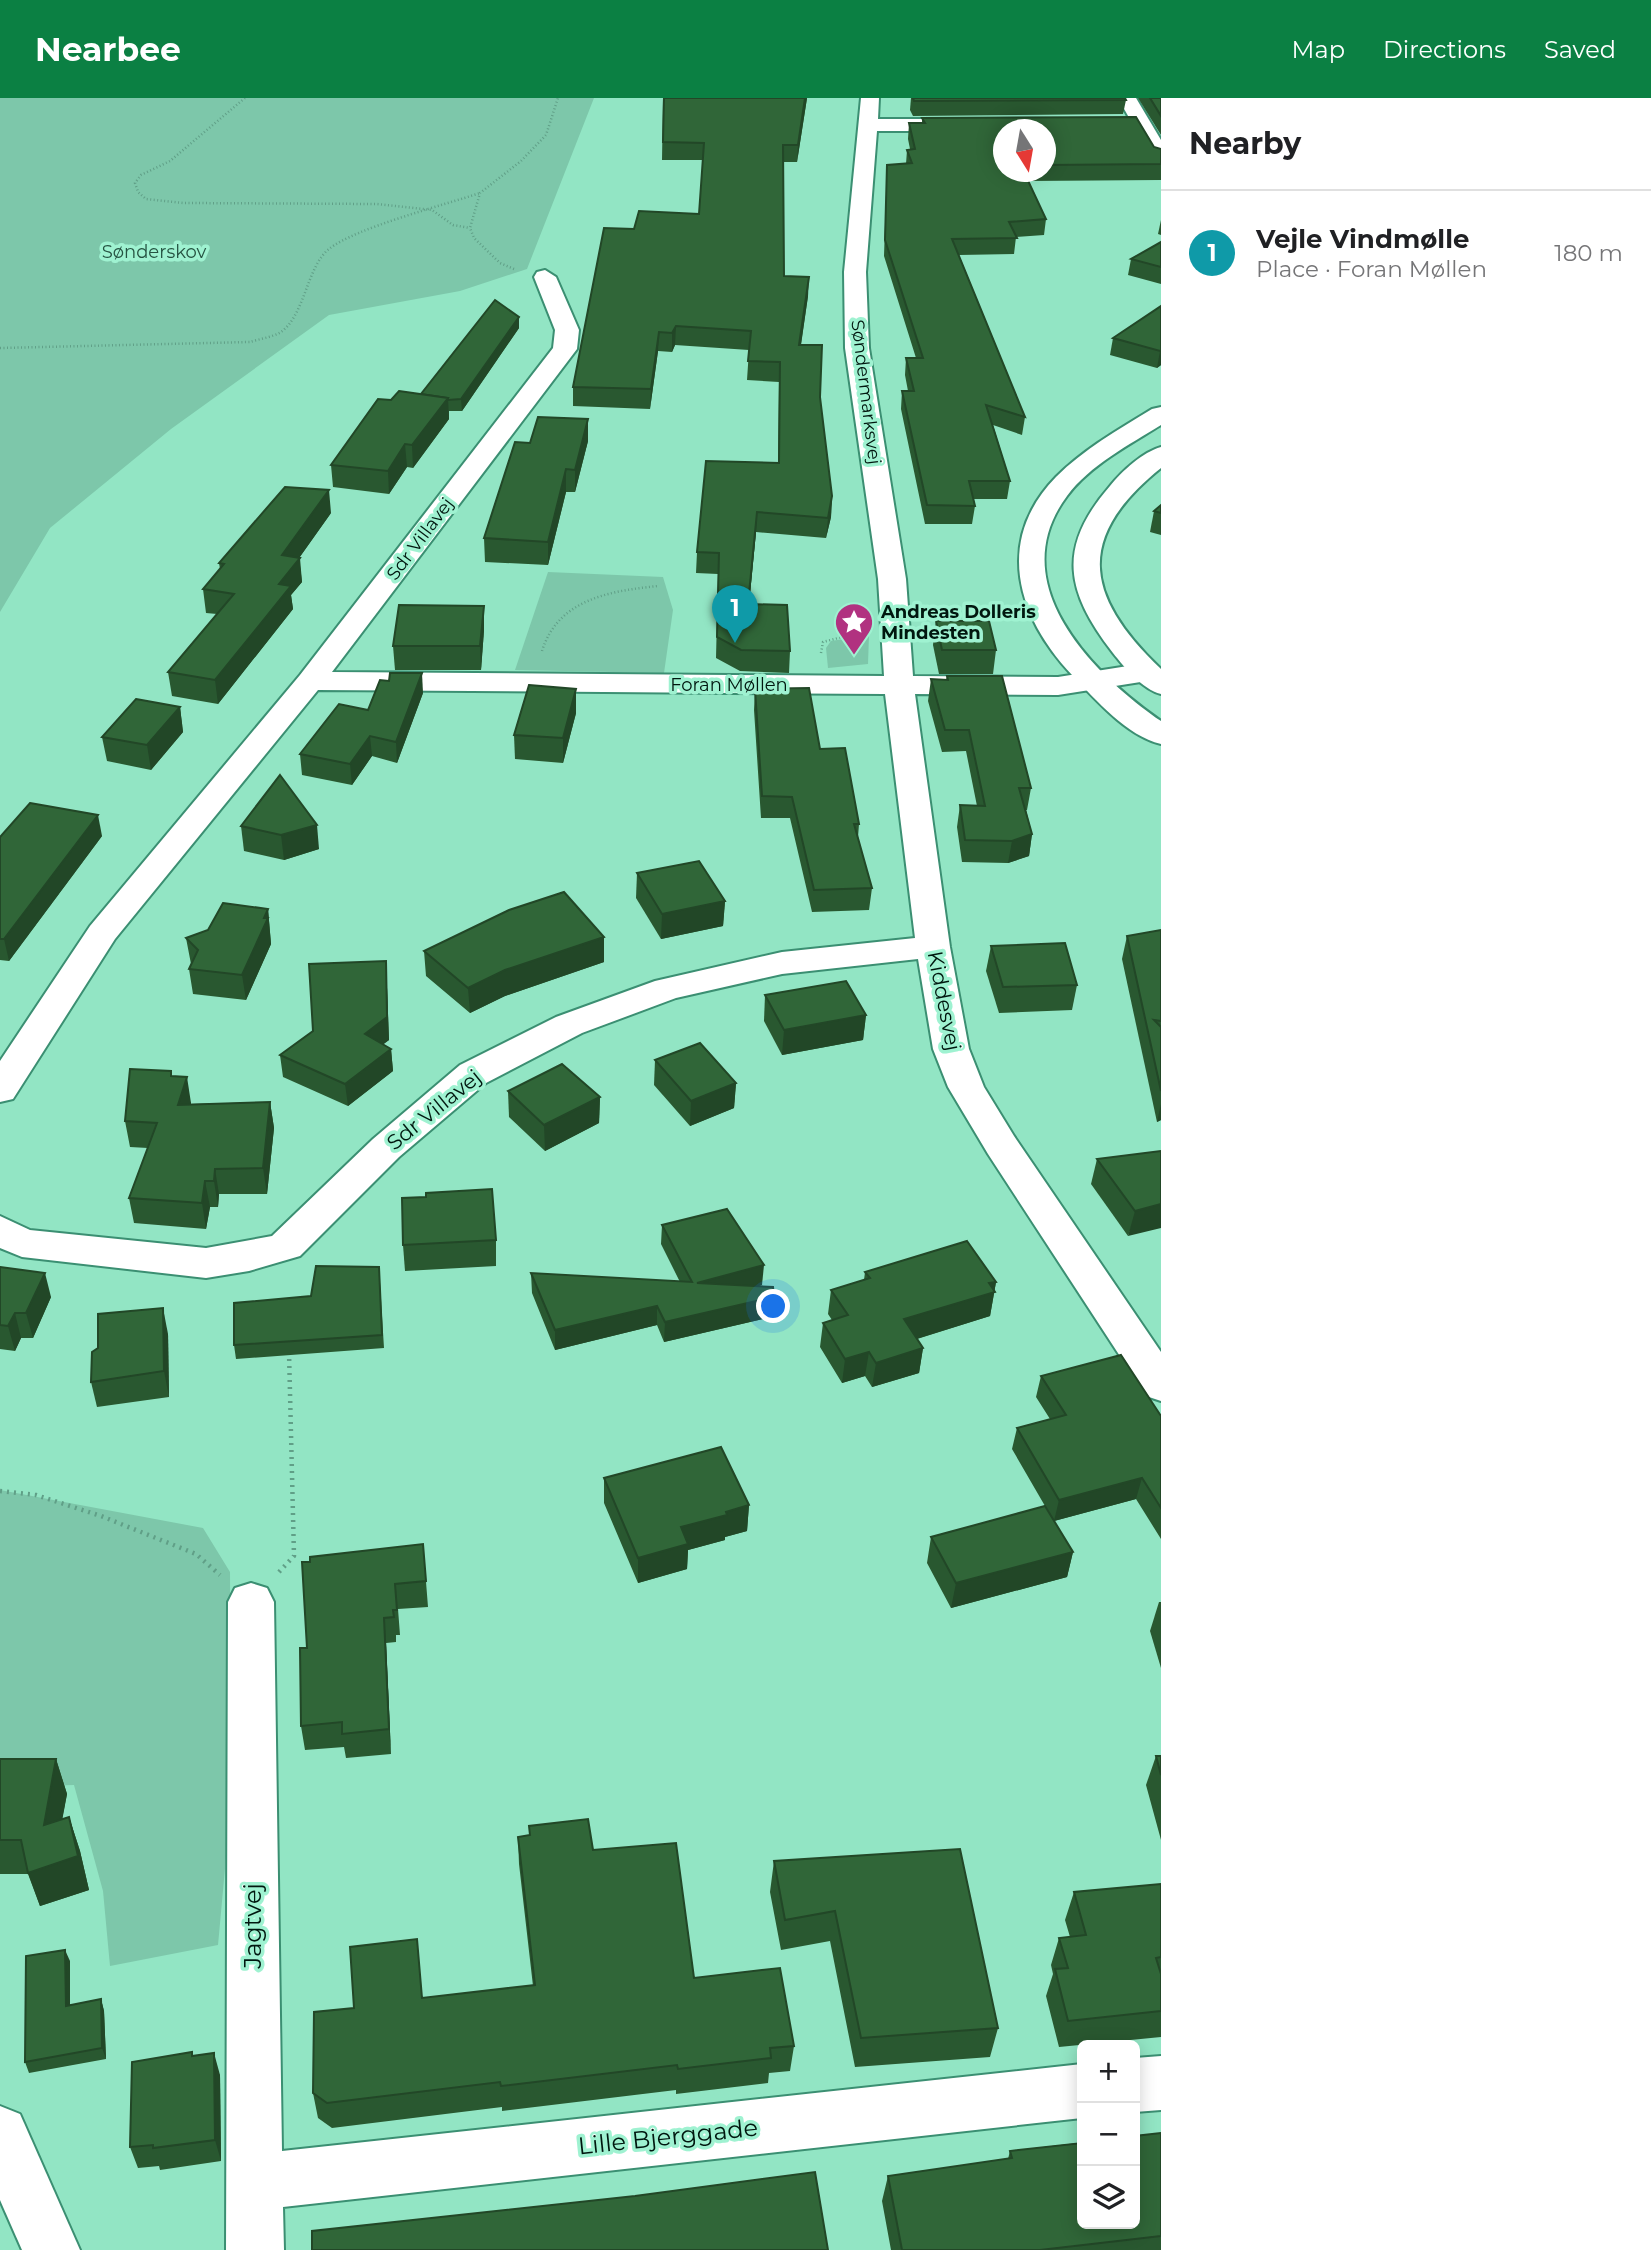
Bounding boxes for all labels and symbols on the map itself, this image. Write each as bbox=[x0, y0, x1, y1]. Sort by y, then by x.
north arrow bbox=[993, 119, 1056, 182]
park label: Sønderskov bbox=[102, 241, 207, 263]
street label: Søndermarksvej bbox=[846, 318, 886, 466]
street label: Sdr Villavej bbox=[382, 493, 458, 585]
pin: 1 bbox=[712, 585, 758, 643]
place icon: Andreas Dolleris Mindesten bbox=[833, 601, 875, 656]
place label: Andreas Dolleris Mindesten bbox=[880, 601, 1036, 644]
street label: Foran Møllen bbox=[670, 674, 788, 696]
street label: Kiddesvej bbox=[923, 949, 966, 1053]
street label: Sdr Villavej bbox=[382, 1064, 486, 1155]
your location bbox=[756, 1289, 790, 1323]
street label: Jagtvej bbox=[238, 1883, 267, 1970]
street label: Lille Bjerggade bbox=[577, 2113, 759, 2160]

